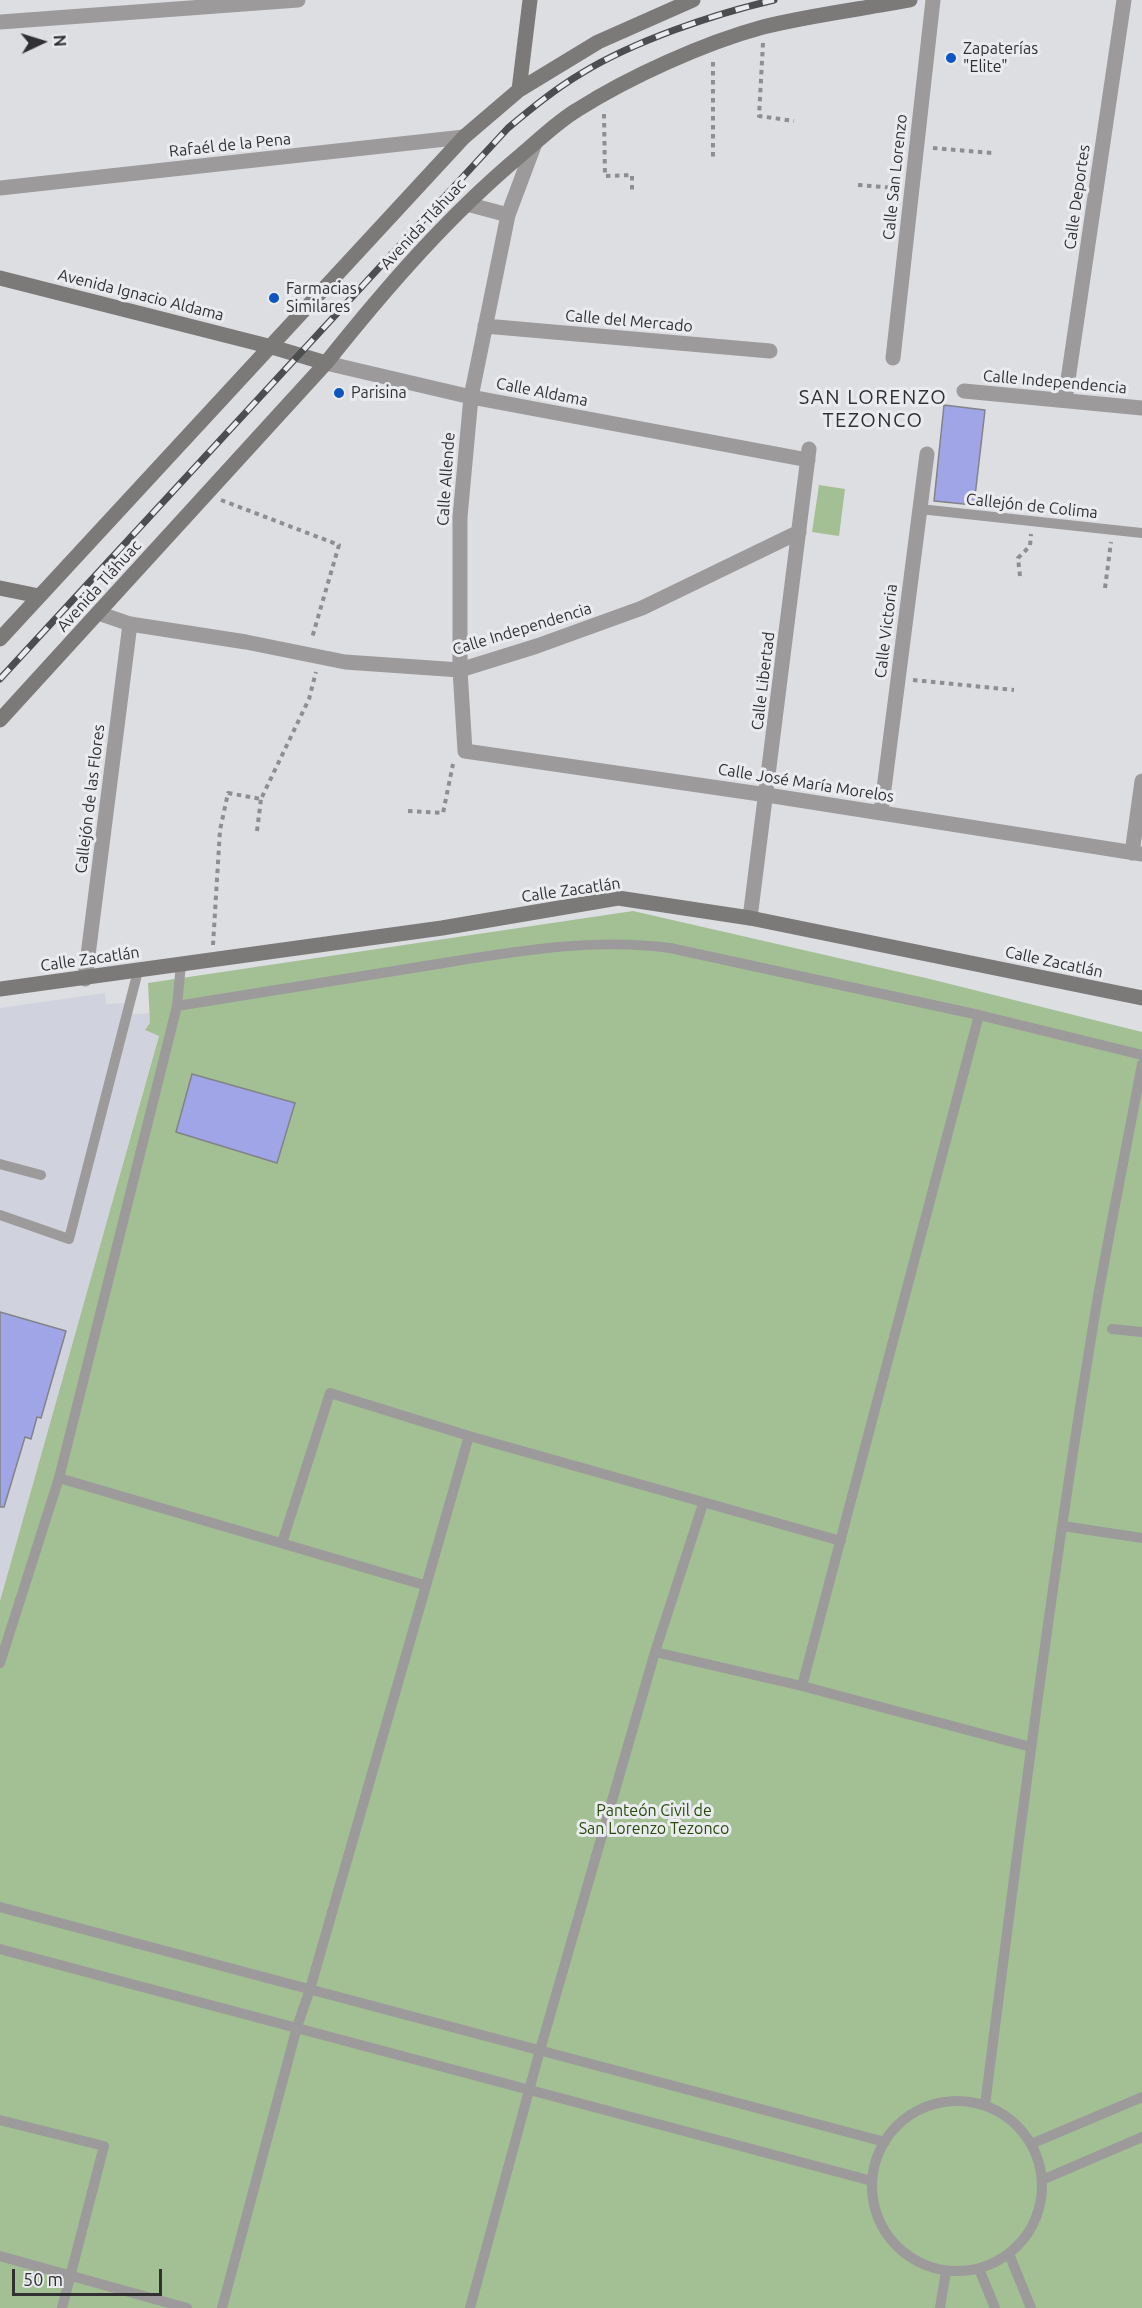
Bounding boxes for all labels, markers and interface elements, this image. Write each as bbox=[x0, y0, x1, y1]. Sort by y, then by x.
north arrow bbox=[12, 12, 72, 72]
text: N bbox=[51, 34, 69, 47]
place label: Zapaterías "Elite" bbox=[963, 39, 1038, 77]
marker: Zapaterías "Elite" bbox=[944, 51, 958, 65]
street label: Calle San Lorenzo bbox=[879, 113, 911, 241]
street label: Rafaél de la Pena bbox=[168, 129, 292, 161]
street label: Calle Deportes bbox=[1060, 143, 1094, 251]
street label: Avenida Tláhuac bbox=[376, 175, 470, 273]
street label: Avenida Ignacio Aldama bbox=[56, 265, 226, 325]
place label: Farmacias Similares bbox=[286, 279, 357, 317]
marker: Farmacias Similares bbox=[267, 291, 281, 305]
street label: Calle del Mercado bbox=[564, 306, 694, 336]
street label: Calle Independencia bbox=[982, 366, 1128, 398]
street label: Calle Aldama bbox=[494, 374, 590, 410]
place label: Parisina bbox=[351, 383, 407, 403]
district label: SAN LORENZO TEZONCO bbox=[799, 385, 947, 432]
marker: Parisina bbox=[332, 386, 346, 400]
street label: Calle Allende bbox=[433, 432, 459, 526]
street label: Callejón de Colima bbox=[965, 490, 1099, 522]
street label: Avenida Tláhuac bbox=[53, 536, 145, 636]
street label: Calle Victoria bbox=[871, 583, 901, 679]
street label: Calle Independencia bbox=[450, 599, 594, 659]
street label: Calle Libertad bbox=[747, 631, 779, 731]
street label: Callejón de las Flores bbox=[71, 723, 109, 875]
street label: Calle José María Morelos bbox=[716, 760, 896, 806]
street label: Calle Zacatlán bbox=[520, 874, 622, 906]
street label: Calle Zacatlán bbox=[1003, 942, 1105, 982]
street label: Calle Zacatlán bbox=[39, 943, 141, 975]
park label: Panteón Civil de San Lorenzo Tezonco bbox=[579, 1801, 729, 1839]
scale bar bbox=[15, 2257, 165, 2295]
text: 50 m bbox=[23, 2269, 63, 2289]

